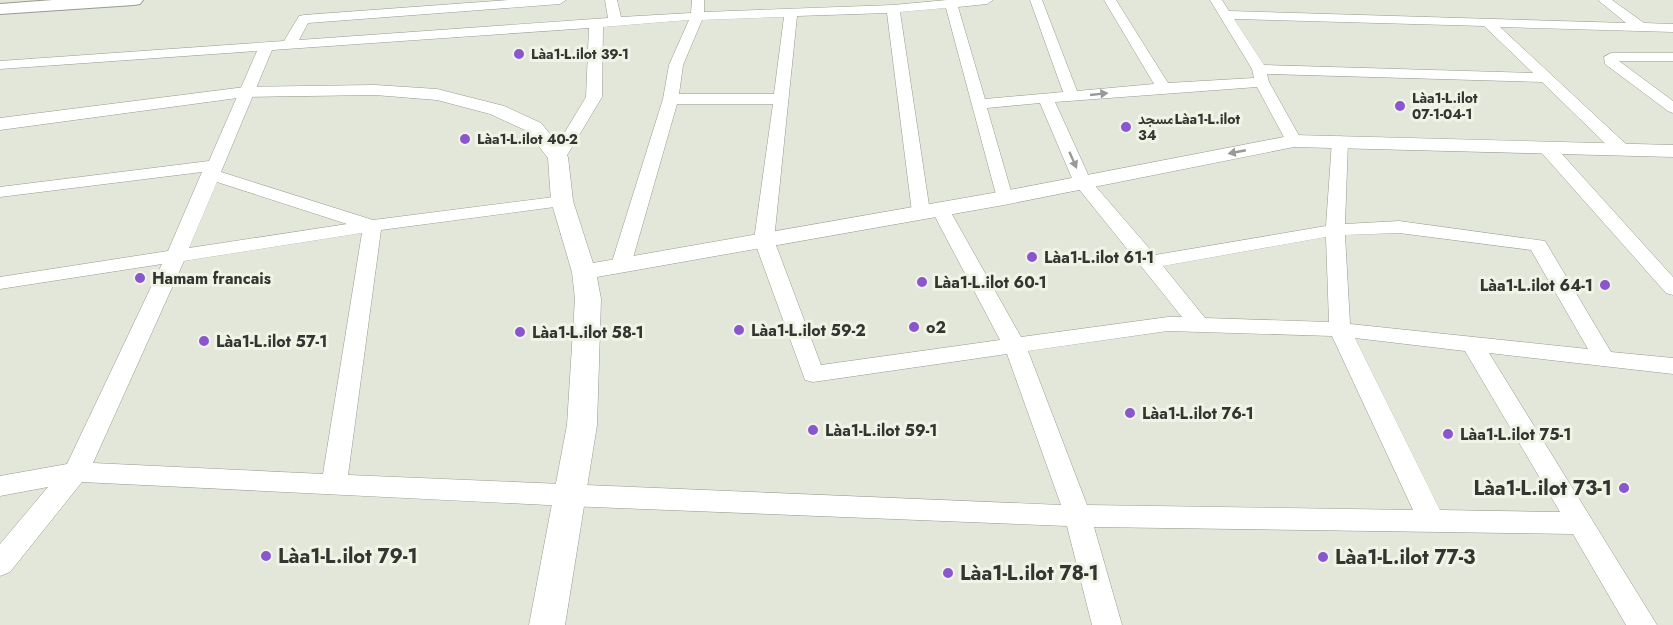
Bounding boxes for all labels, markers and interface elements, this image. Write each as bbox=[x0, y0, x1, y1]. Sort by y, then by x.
place label: Làa1-L.ilot 39-1 bbox=[531, 44, 629, 64]
marker: Làa1-L.ilot 39-1 bbox=[512, 47, 526, 61]
place label: Làa1-L.ilot 07-1-04-1 bbox=[1412, 88, 1478, 124]
one-way arrow bbox=[1090, 89, 1109, 99]
marker: Làa1-L.ilot 07-1-04-1 bbox=[1393, 99, 1407, 113]
place label: مسجدLàa1-L.ilot 34 bbox=[1138, 109, 1241, 145]
marker: مسجدLàa1-L.ilot 34 bbox=[1119, 120, 1133, 134]
place label: Làa1-L.ilot 40-2 bbox=[477, 129, 578, 149]
marker: Làa1-L.ilot 40-2 bbox=[458, 132, 472, 146]
one-way arrow bbox=[1227, 148, 1246, 157]
one-way arrow bbox=[1069, 152, 1078, 169]
place label: Làa1-L.ilot 61-1 bbox=[1044, 246, 1154, 269]
marker: Làa1-L.ilot 61-1 bbox=[1025, 250, 1039, 264]
place label: Hamam francais bbox=[152, 267, 271, 290]
marker: Hamam francais bbox=[133, 271, 147, 285]
place label: Làa1-L.ilot 60-1 bbox=[934, 271, 1047, 294]
place label: Làa1-L.ilot 64-1 bbox=[1480, 274, 1593, 297]
marker: Làa1-L.ilot 60-1 bbox=[915, 275, 929, 289]
marker: Làa1-L.ilot 64-1 bbox=[1598, 278, 1612, 292]
place label: o2 bbox=[926, 316, 946, 339]
place label: Làa1-L.ilot 59-2 bbox=[751, 319, 866, 342]
marker: o2 bbox=[907, 320, 921, 334]
place label: Làa1-L.ilot 58-1 bbox=[532, 321, 644, 344]
marker: Làa1-L.ilot 59-2 bbox=[732, 323, 746, 337]
marker: Làa1-L.ilot 58-1 bbox=[513, 325, 527, 339]
place label: Làa1-L.ilot 57-1 bbox=[216, 330, 327, 353]
marker: Làa1-L.ilot 57-1 bbox=[197, 334, 211, 348]
place label: Làa1-L.ilot 76-1 bbox=[1142, 402, 1254, 425]
marker: Làa1-L.ilot 76-1 bbox=[1123, 406, 1137, 420]
place label: Làa1-L.ilot 59-1 bbox=[825, 419, 937, 442]
marker: Làa1-L.ilot 59-1 bbox=[806, 423, 820, 437]
place label: Làa1-L.ilot 75-1 bbox=[1460, 423, 1571, 446]
marker: Làa1-L.ilot 75-1 bbox=[1441, 427, 1455, 441]
place label: Làa1-L.ilot 73-1 bbox=[1473, 474, 1612, 503]
marker: Làa1-L.ilot 73-1 bbox=[1617, 481, 1631, 495]
place label: Làa1-L.ilot 79-1 bbox=[278, 542, 418, 571]
place label: Làa1-L.ilot 77-3 bbox=[1335, 543, 1476, 572]
marker: Làa1-L.ilot 79-1 bbox=[259, 549, 273, 563]
marker: Làa1-L.ilot 77-3 bbox=[1316, 550, 1330, 564]
place label: Làa1-L.ilot 78-1 bbox=[960, 559, 1099, 588]
marker: Làa1-L.ilot 78-1 bbox=[941, 566, 955, 580]

